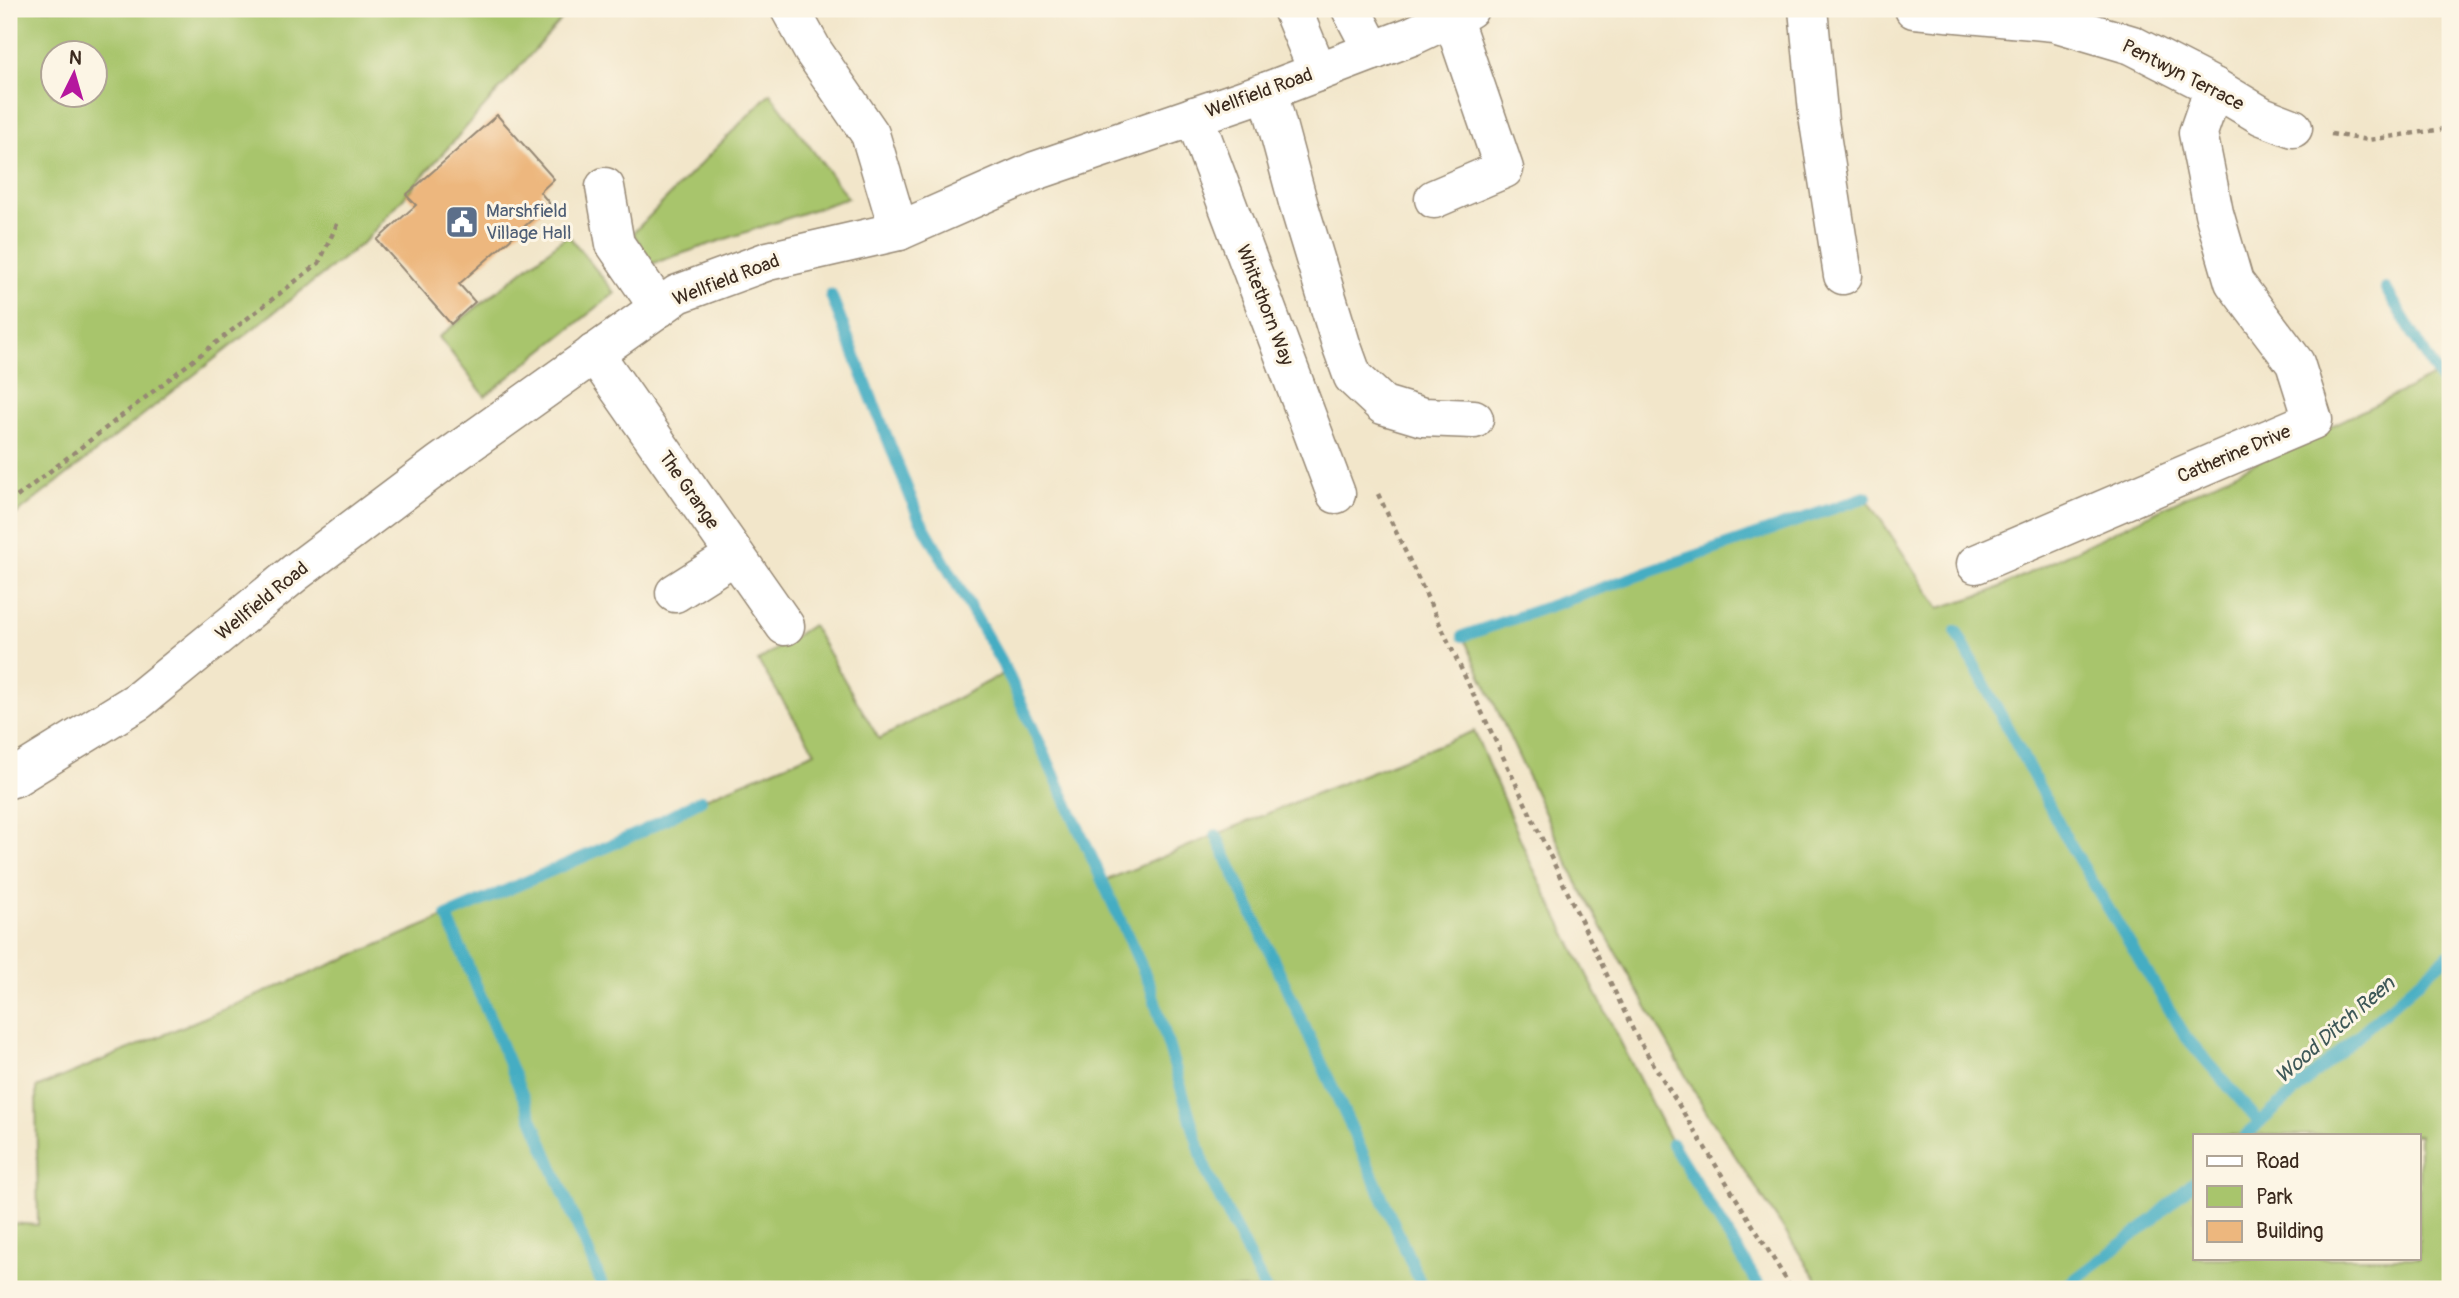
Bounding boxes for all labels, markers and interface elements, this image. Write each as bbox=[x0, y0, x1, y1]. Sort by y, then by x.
street label: Pentwyn Terrace bbox=[2118, 34, 2249, 116]
north arrow bbox=[38, 38, 108, 108]
text: N bbox=[68, 46, 83, 71]
street label: Wellfield Road bbox=[1202, 63, 1316, 123]
place label: Marshfield Village Hall bbox=[486, 199, 572, 245]
public building icon: Marshfield Village Hall bbox=[443, 203, 481, 241]
street label: Whitethorn Way bbox=[1231, 241, 1299, 369]
street label: Wellfield Road bbox=[669, 249, 783, 311]
street label: Catherine Drive bbox=[2174, 419, 2295, 489]
street label: The Grange bbox=[653, 446, 725, 534]
street label: Wellfield Road bbox=[211, 556, 313, 646]
water label: Wood Ditch Reen bbox=[2269, 970, 2401, 1089]
legend bbox=[2193, 1134, 2420, 1260]
text: Road bbox=[2256, 1148, 2300, 1175]
text: Park bbox=[2256, 1184, 2293, 1211]
text: Building bbox=[2256, 1218, 2323, 1245]

